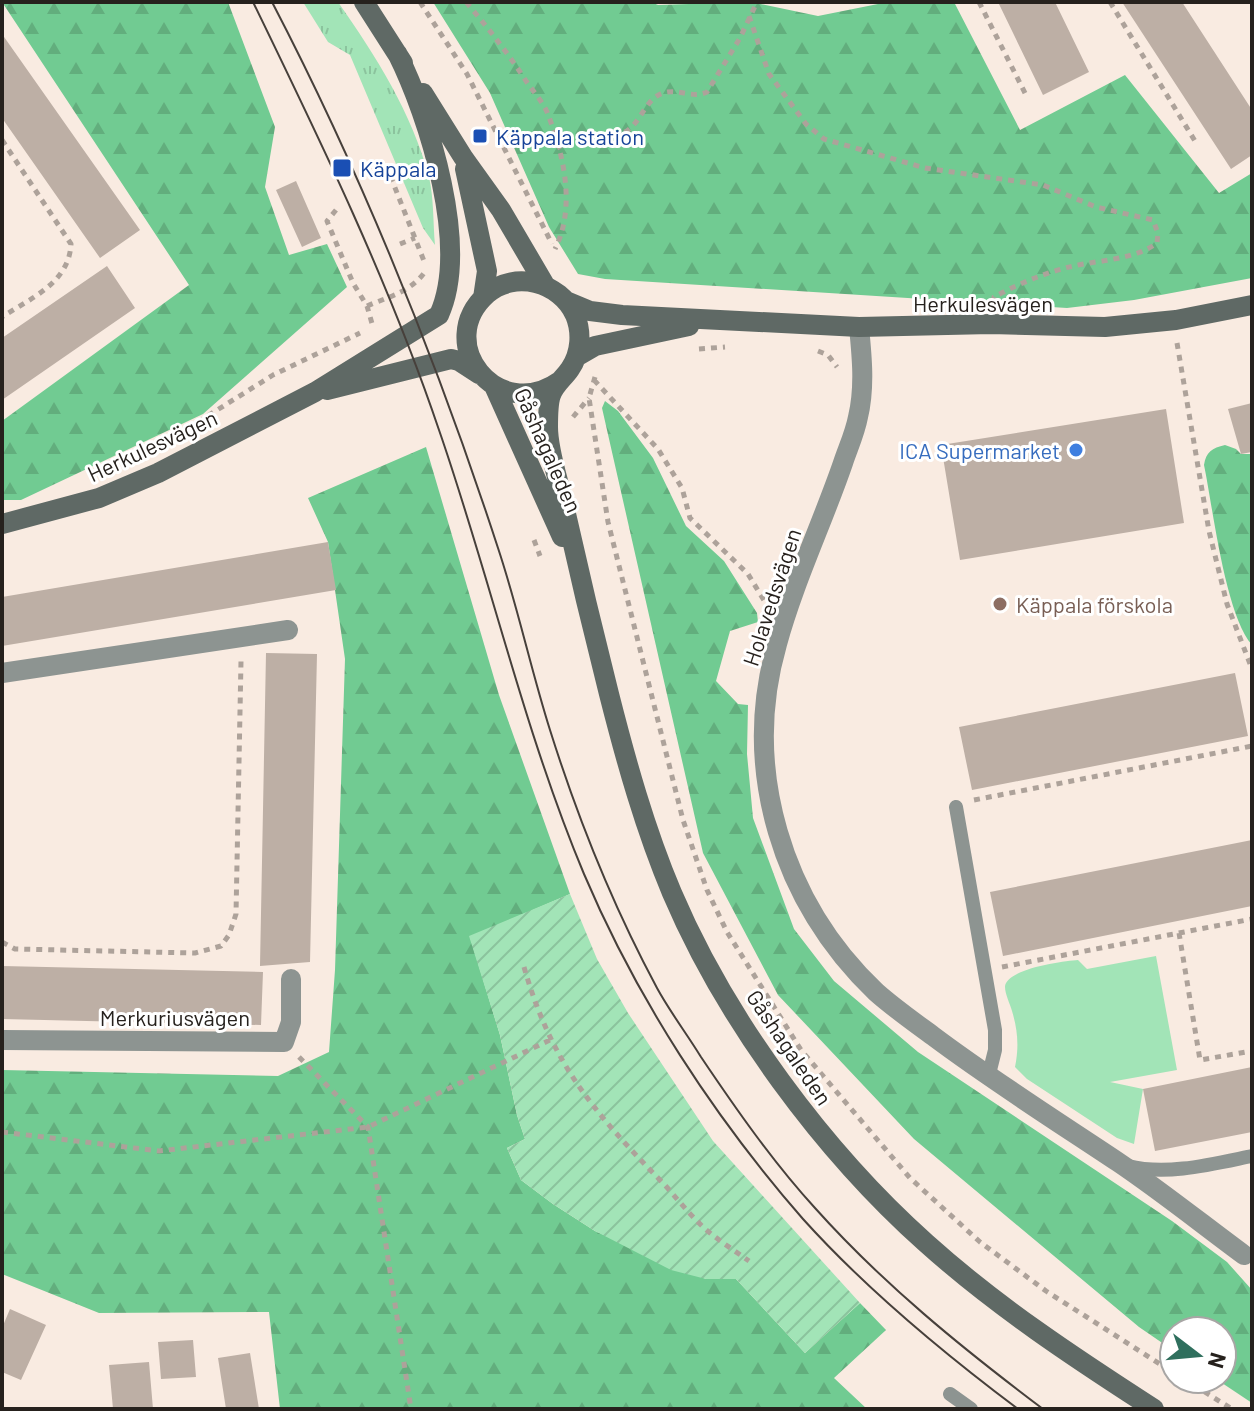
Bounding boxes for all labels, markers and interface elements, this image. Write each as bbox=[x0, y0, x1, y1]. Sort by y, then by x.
place label: Käppala station bbox=[496, 123, 644, 149]
marker: Käppala station bbox=[471, 127, 489, 145]
place label: Käppala bbox=[360, 155, 437, 181]
marker: Käppala bbox=[331, 157, 353, 179]
street label: Herkulesvägen bbox=[913, 290, 1053, 316]
street label: Gåshagaleden bbox=[510, 384, 588, 516]
street label: Herkulesvägen bbox=[83, 404, 221, 486]
place label: ICA Supermarket bbox=[899, 437, 1060, 463]
marker: ICA Supermarket bbox=[1067, 441, 1085, 459]
street label: Holavedsvägen bbox=[737, 525, 805, 669]
place label: Käppala förskola bbox=[1016, 591, 1173, 617]
marker: Käppala förskola bbox=[991, 595, 1009, 613]
street label: Gåshagaleden bbox=[742, 984, 838, 1110]
street label: Merkuriusvägen bbox=[100, 1004, 250, 1030]
north arrow bbox=[1158, 1315, 1238, 1395]
text: N bbox=[1204, 1350, 1233, 1371]

